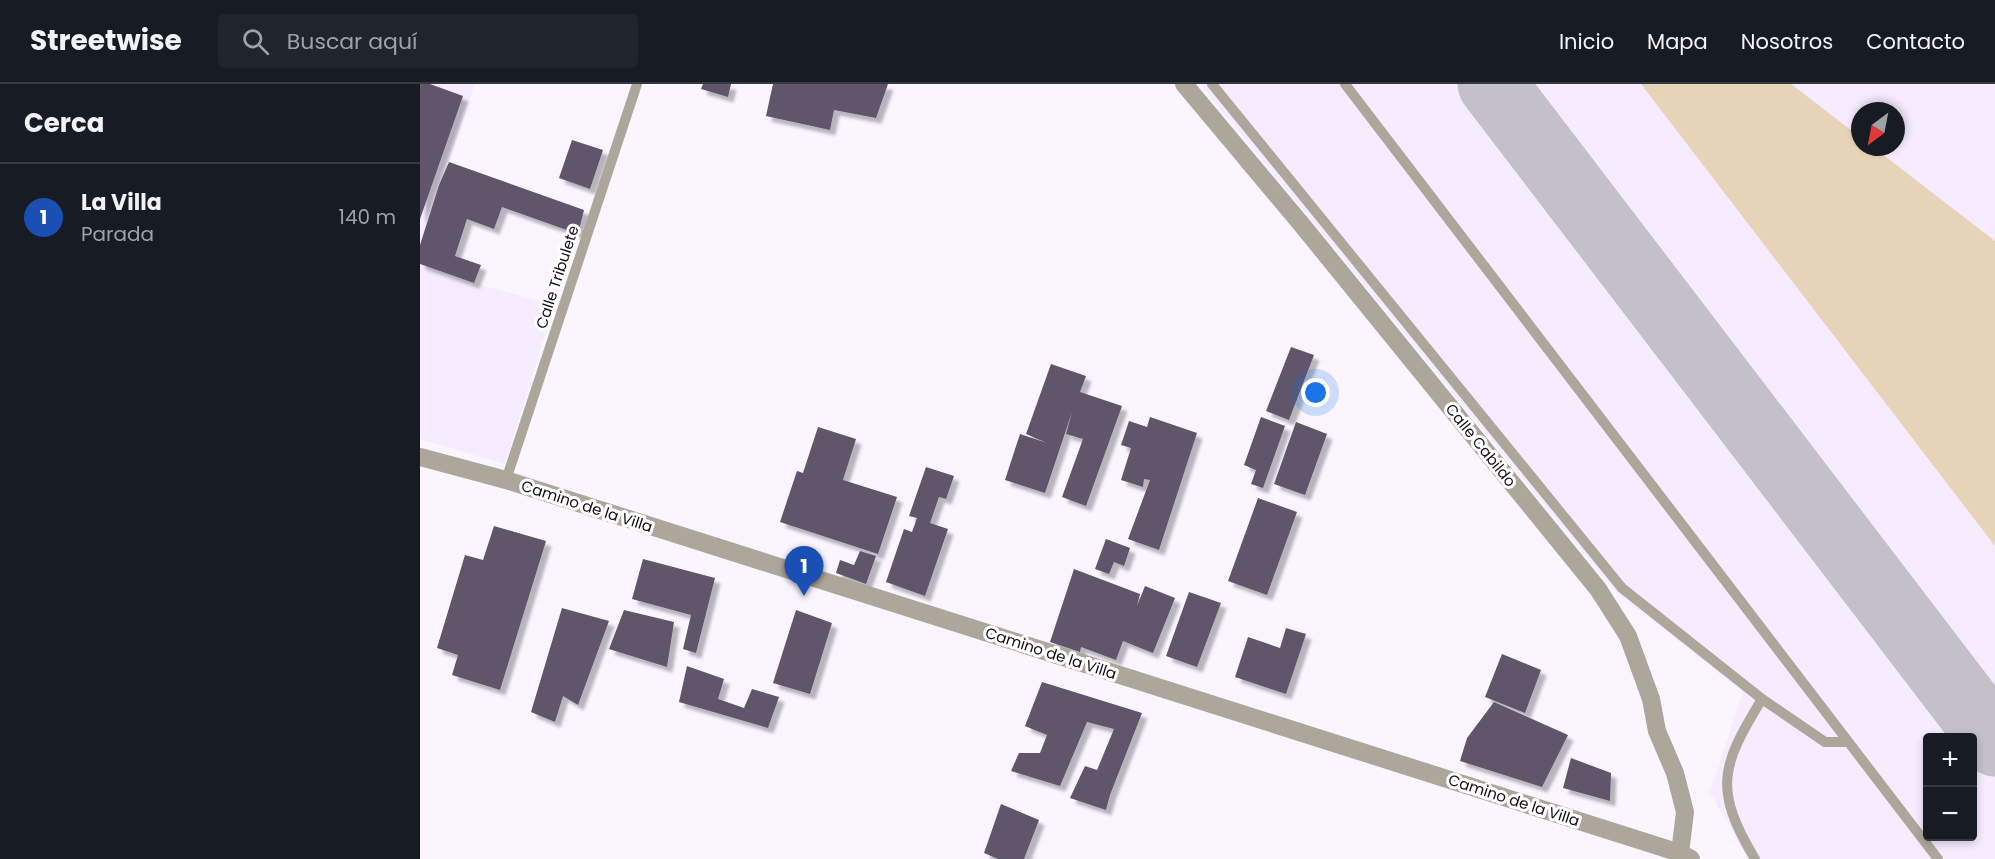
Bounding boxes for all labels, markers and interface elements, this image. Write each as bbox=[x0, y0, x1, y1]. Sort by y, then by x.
search box bbox=[218, 14, 638, 68]
text: Streetwise bbox=[30, 21, 182, 60]
icon: search bbox=[239, 25, 272, 58]
text: Buscar aquí bbox=[287, 26, 417, 57]
text: Inicio bbox=[1559, 27, 1614, 56]
text: Mapa bbox=[1647, 27, 1708, 56]
text: Nosotros bbox=[1741, 27, 1833, 56]
text: Contacto bbox=[1866, 27, 1965, 56]
north arrow bbox=[1851, 102, 1905, 156]
text: Cerca bbox=[24, 105, 104, 141]
text: La Villa bbox=[81, 187, 162, 218]
text: 1 bbox=[40, 203, 47, 231]
text: 140 m bbox=[339, 203, 396, 231]
text: Parada bbox=[81, 220, 154, 248]
street label: Calle Tribulete bbox=[530, 223, 584, 331]
your location bbox=[1301, 378, 1330, 407]
street label: Calle Cabildo bbox=[1441, 399, 1521, 491]
street label: Camino de la Villa bbox=[519, 475, 655, 537]
pin: 1 bbox=[784, 546, 824, 596]
street label: Camino de la Villa bbox=[983, 622, 1119, 684]
map controls bbox=[1923, 733, 1977, 841]
button: + bbox=[1923, 733, 1977, 787]
street label: Camino de la Villa bbox=[1446, 769, 1582, 831]
button: − bbox=[1923, 787, 1977, 841]

